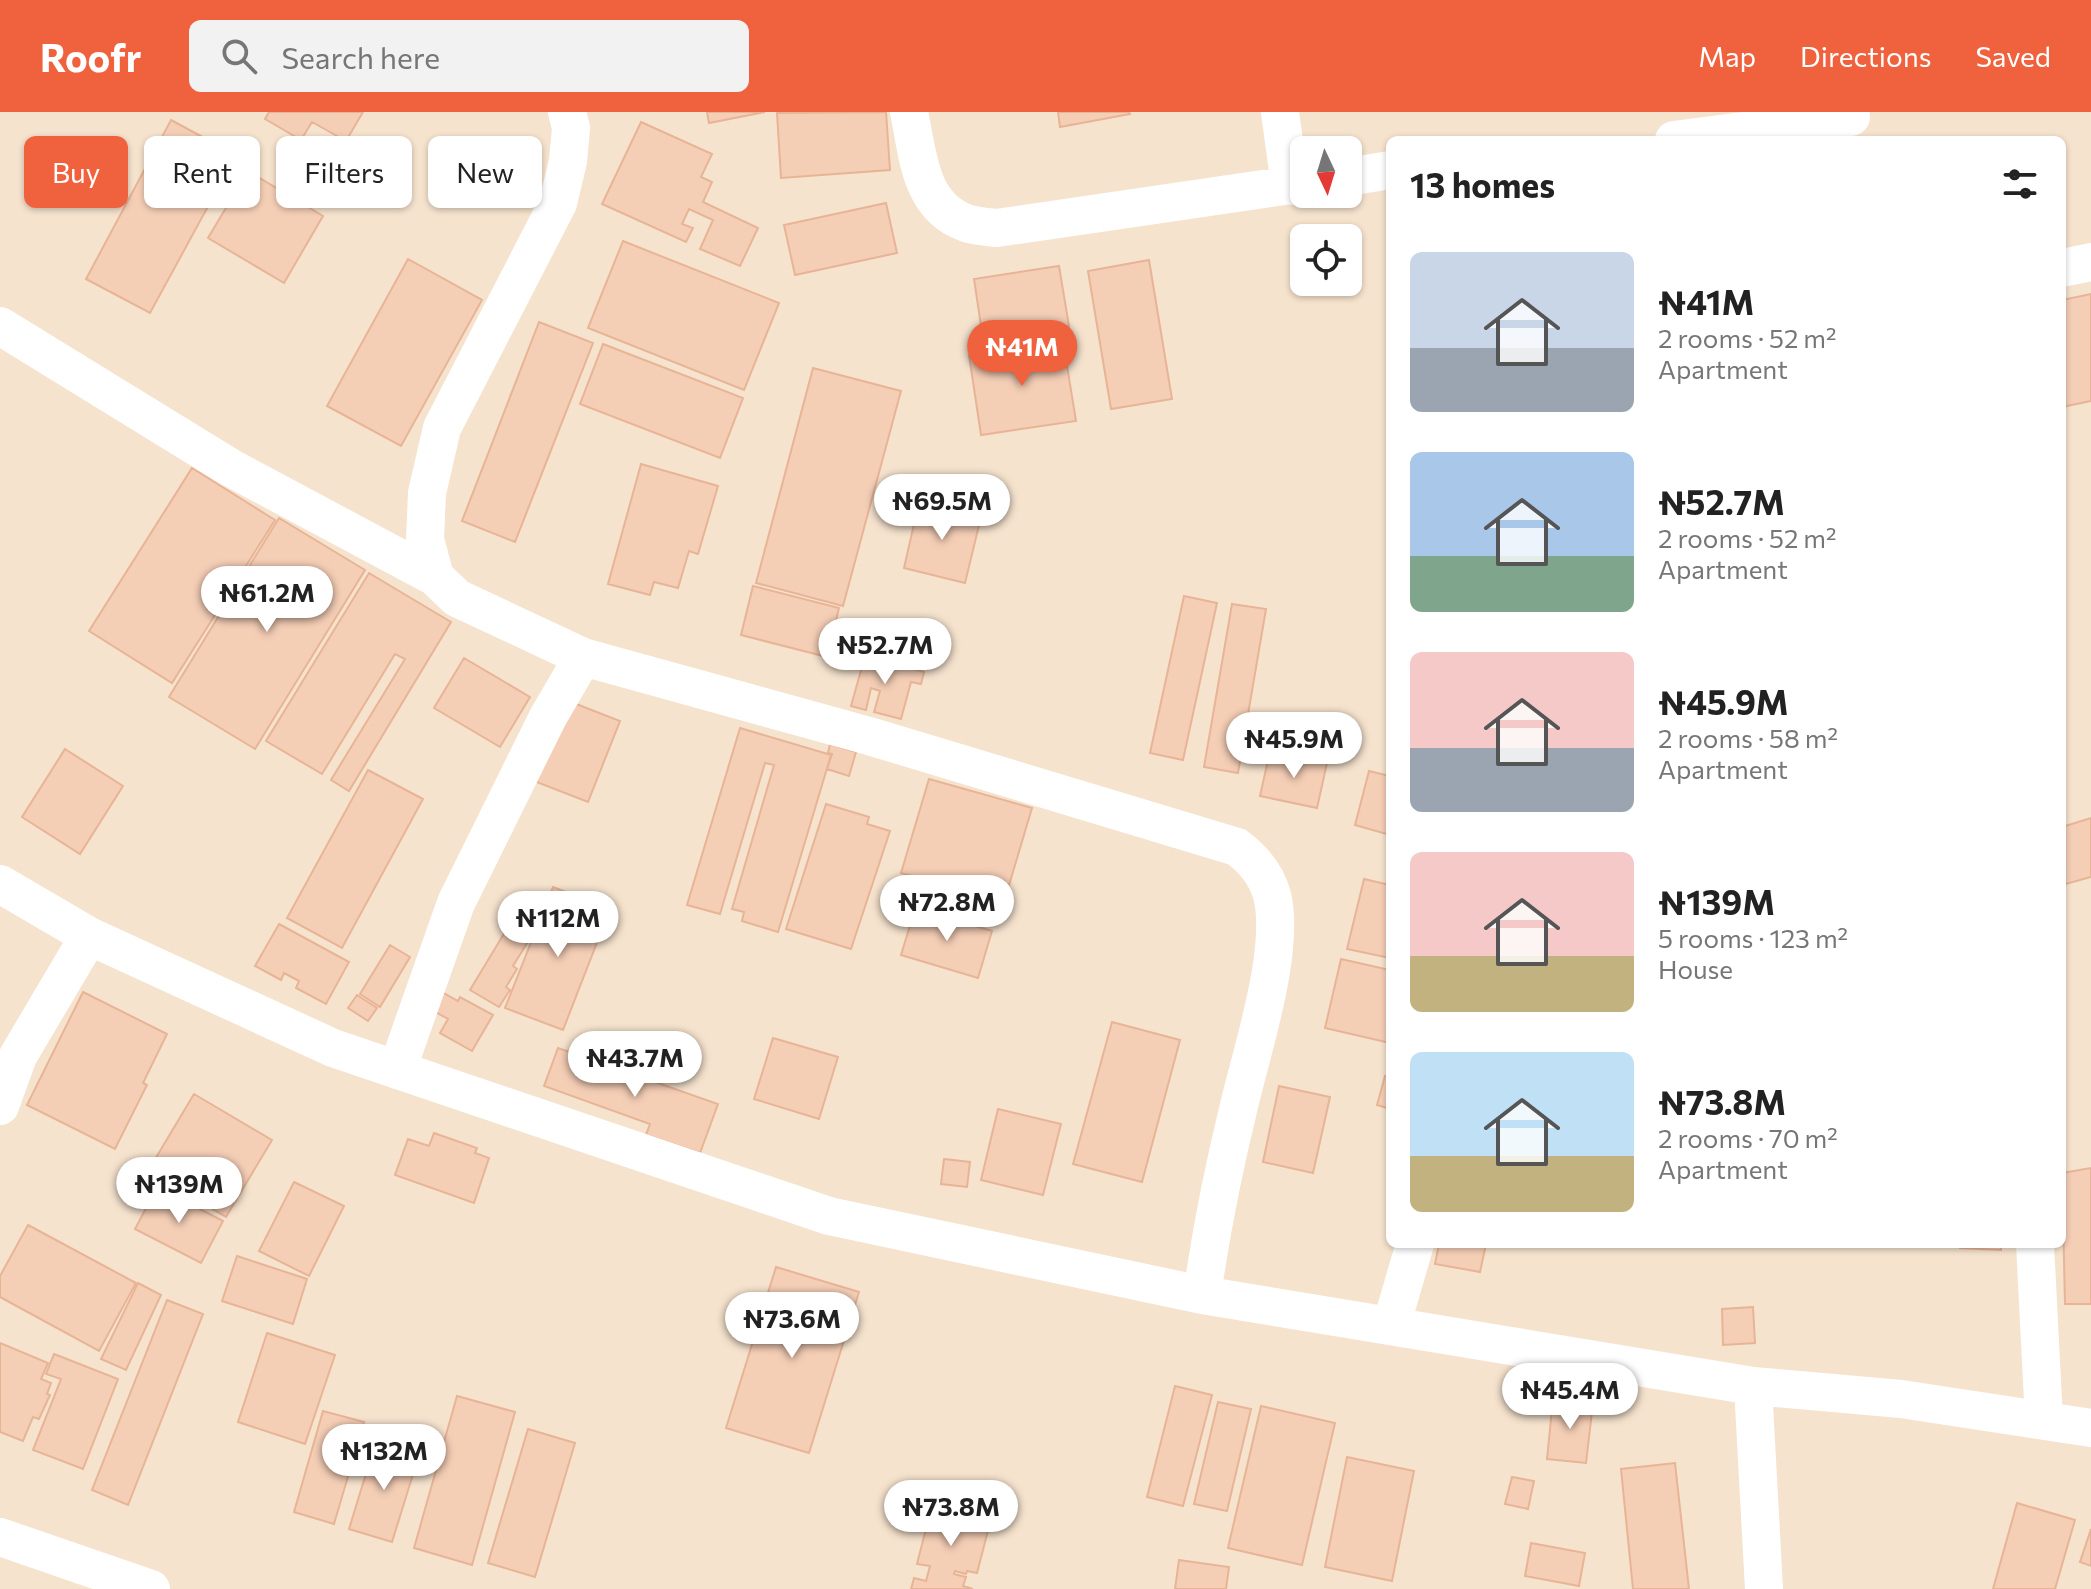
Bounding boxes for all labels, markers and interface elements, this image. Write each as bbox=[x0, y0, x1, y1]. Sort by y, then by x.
search box bbox=[189, 20, 749, 92]
text: Roofr bbox=[40, 33, 141, 80]
icon: search bbox=[217, 34, 261, 78]
text: Search here bbox=[281, 38, 440, 75]
text: Map bbox=[1698, 39, 1756, 73]
text: Directions bbox=[1800, 39, 1931, 73]
text: Saved bbox=[1975, 39, 2051, 73]
chip: Buy bbox=[24, 136, 128, 208]
chip: Rent bbox=[144, 136, 260, 208]
chip: Filters bbox=[276, 136, 412, 208]
chip: New bbox=[428, 136, 542, 208]
north arrow bbox=[1290, 136, 1362, 208]
map controls bbox=[1290, 136, 1362, 296]
icon: filters bbox=[1998, 162, 2042, 206]
text: 13 homes bbox=[1410, 163, 1555, 205]
button: locate bbox=[1290, 224, 1362, 296]
text: ₦41M bbox=[1658, 280, 1754, 322]
icon: home bbox=[1474, 284, 1570, 380]
pin: ₦41M bbox=[975, 320, 1069, 388]
text: 2 rooms · 52 m² bbox=[1658, 322, 1836, 353]
text: ₦41M bbox=[985, 330, 1059, 361]
text: Apartment bbox=[1658, 353, 1788, 384]
pin: ₦69.5M bbox=[877, 474, 1007, 542]
text: ₦52.7M bbox=[1658, 480, 1785, 522]
text: ₦69.5M bbox=[892, 484, 992, 515]
icon: home bbox=[1474, 484, 1570, 580]
text: 2 rooms · 52 m² bbox=[1658, 522, 1836, 553]
text: Apartment bbox=[1658, 553, 1788, 584]
pin: ₦61.2M bbox=[202, 566, 332, 634]
text: ₦61.2M bbox=[219, 576, 315, 607]
pin: ₦52.7M bbox=[820, 618, 950, 686]
text: ₦52.7M bbox=[836, 628, 934, 659]
text: ₦45.9M bbox=[1658, 680, 1789, 722]
icon: home bbox=[1474, 684, 1570, 780]
pin: ₦45.9M bbox=[1229, 712, 1359, 780]
text: ₦45.9M bbox=[1244, 722, 1344, 753]
text: 2 rooms · 58 m² bbox=[1658, 722, 1838, 753]
text: Apartment bbox=[1658, 753, 1788, 784]
pin: ₦72.8M bbox=[882, 875, 1012, 943]
text: ₦139M bbox=[1658, 880, 1775, 922]
icon: home bbox=[1474, 884, 1570, 980]
text: ₦72.8M bbox=[898, 885, 996, 916]
pin: ₦112M bbox=[502, 891, 614, 959]
text: ₦112M bbox=[516, 901, 600, 932]
text: 5 rooms · 123 m² bbox=[1658, 922, 1848, 953]
text: House bbox=[1658, 953, 1733, 984]
pin: ₦43.7M bbox=[570, 1031, 700, 1099]
text: ₦43.7M bbox=[586, 1041, 684, 1072]
text: ₦73.8M bbox=[1658, 1080, 1786, 1122]
icon: home bbox=[1474, 1084, 1570, 1180]
text: 2 rooms · 70 m² bbox=[1658, 1122, 1838, 1153]
text: Apartment bbox=[1658, 1153, 1788, 1184]
pin: ₦139M bbox=[123, 1157, 235, 1225]
text: ₦139M bbox=[134, 1167, 224, 1198]
pin: ₦73.6M bbox=[727, 1292, 857, 1360]
text: ₦73.6M bbox=[743, 1302, 841, 1333]
pin: ₦45.4M bbox=[1505, 1363, 1635, 1431]
text: ₦45.4M bbox=[1520, 1373, 1620, 1404]
pin: ₦132M bbox=[328, 1424, 440, 1492]
text: ₦132M bbox=[340, 1434, 428, 1465]
pin: ₦73.8M bbox=[886, 1480, 1016, 1548]
text: ₦73.8M bbox=[902, 1490, 1000, 1521]

